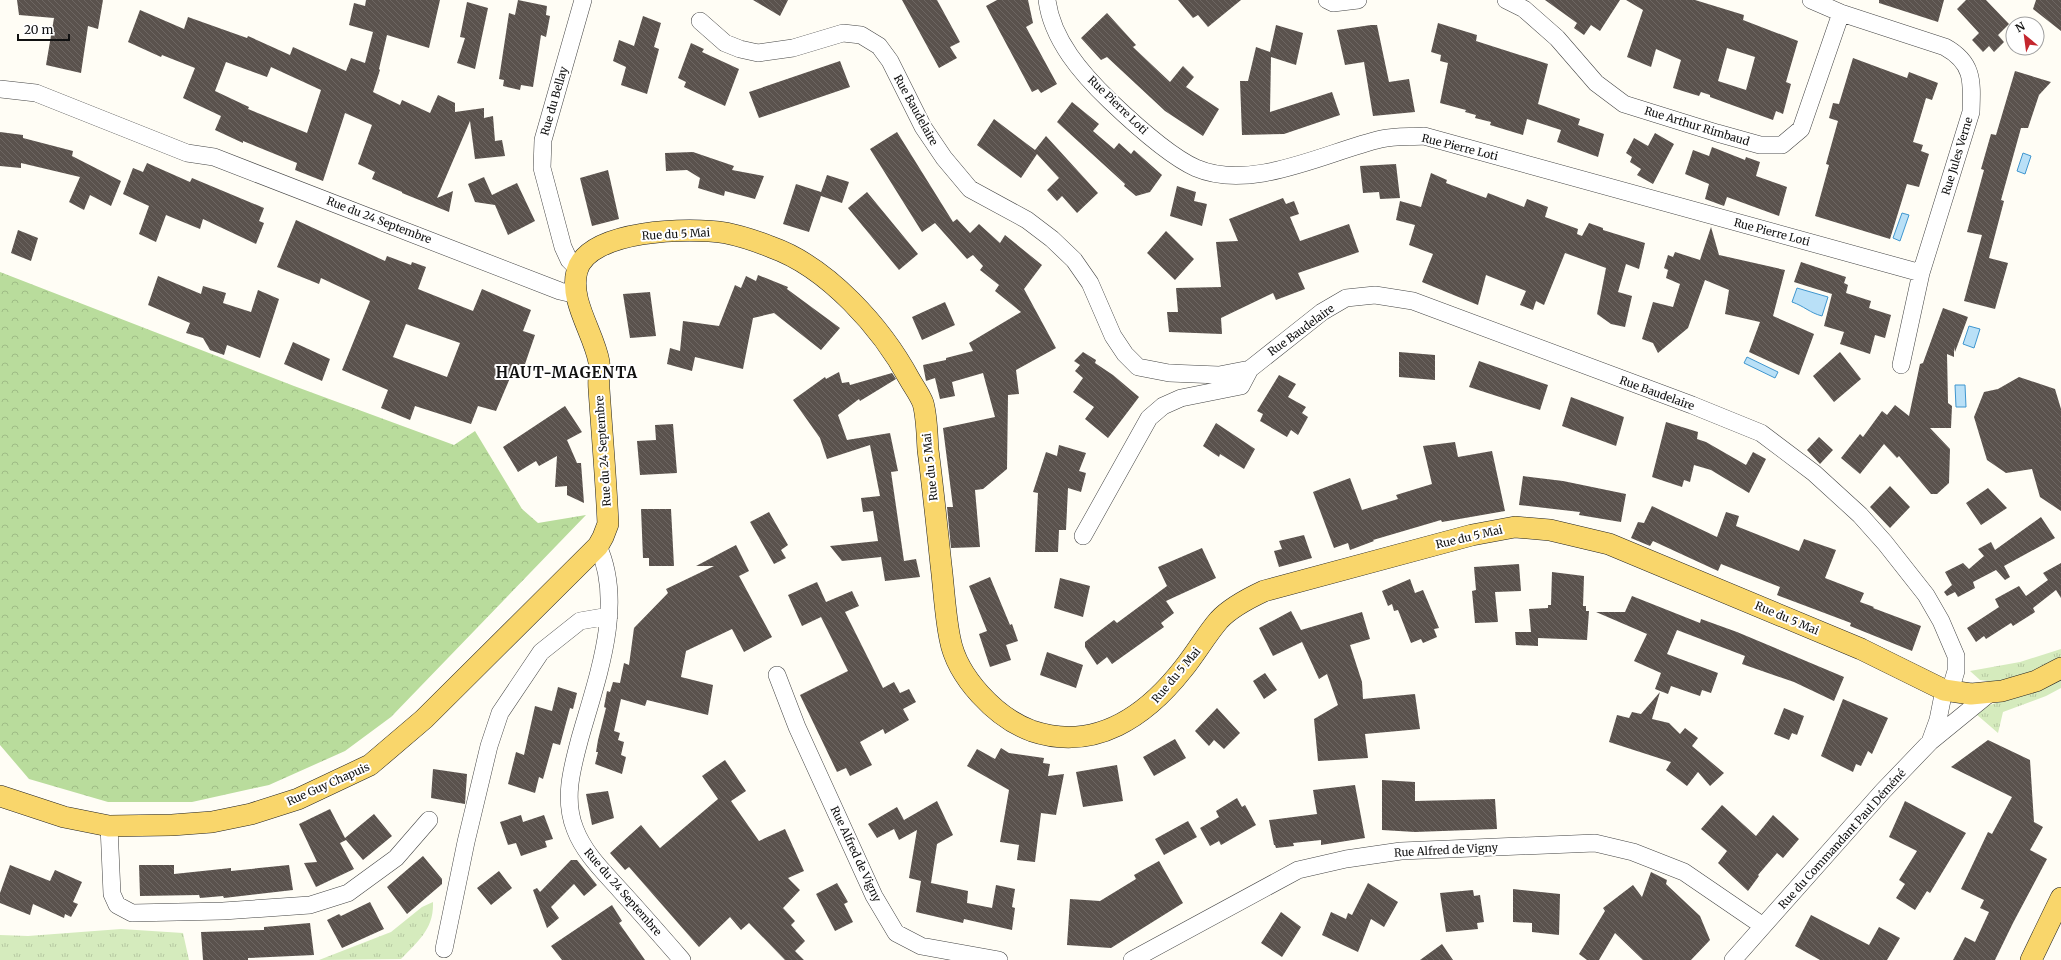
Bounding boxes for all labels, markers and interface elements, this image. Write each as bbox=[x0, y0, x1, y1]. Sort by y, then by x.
scale bar bbox=[18, 16, 69, 42]
north arrow bbox=[2005, 16, 2045, 56]
text: N bbox=[2013, 19, 2028, 35]
text: 20 m bbox=[24, 22, 53, 37]
street label: Rue du Bellay bbox=[537, 64, 571, 137]
street label: Rue Baudelaire bbox=[891, 72, 941, 148]
street label: Rue Pierre Loti bbox=[1085, 73, 1151, 138]
street label: Rue Arthur Rimbaud bbox=[1643, 103, 1752, 149]
street label: Rue Jules Verne bbox=[1938, 115, 1976, 197]
street label: Rue Pierre Loti bbox=[1420, 131, 1500, 163]
street label: Rue du 24 Septembre bbox=[325, 194, 434, 247]
street label: Rue Pierre Loti bbox=[1732, 215, 1812, 249]
street label: Rue du 5 Mai bbox=[642, 225, 711, 243]
street label: Rue Baudelaire bbox=[1265, 301, 1337, 359]
district label: HAUT-MAGENTA bbox=[496, 363, 638, 382]
street label: Rue Baudelaire bbox=[1618, 373, 1697, 413]
street label: Rue du 24 Septembre bbox=[592, 395, 614, 507]
street label: Rue du 5 Mai bbox=[919, 432, 941, 502]
street label: Rue du 5 Mai bbox=[1434, 522, 1504, 552]
street label: Rue du 5 Mai bbox=[1753, 598, 1822, 638]
street label: Rue du 5 Mai bbox=[1149, 644, 1204, 706]
street label: Rue Guy Chapuis bbox=[284, 759, 372, 809]
street label: Rue du Commandant Paul Déméné bbox=[1775, 766, 1909, 912]
street label: Rue Alfred de Vigny bbox=[828, 804, 885, 905]
street label: Rue Alfred de Vigny bbox=[1394, 840, 1499, 860]
street label: Rue du 24 Septembre bbox=[581, 845, 665, 939]

